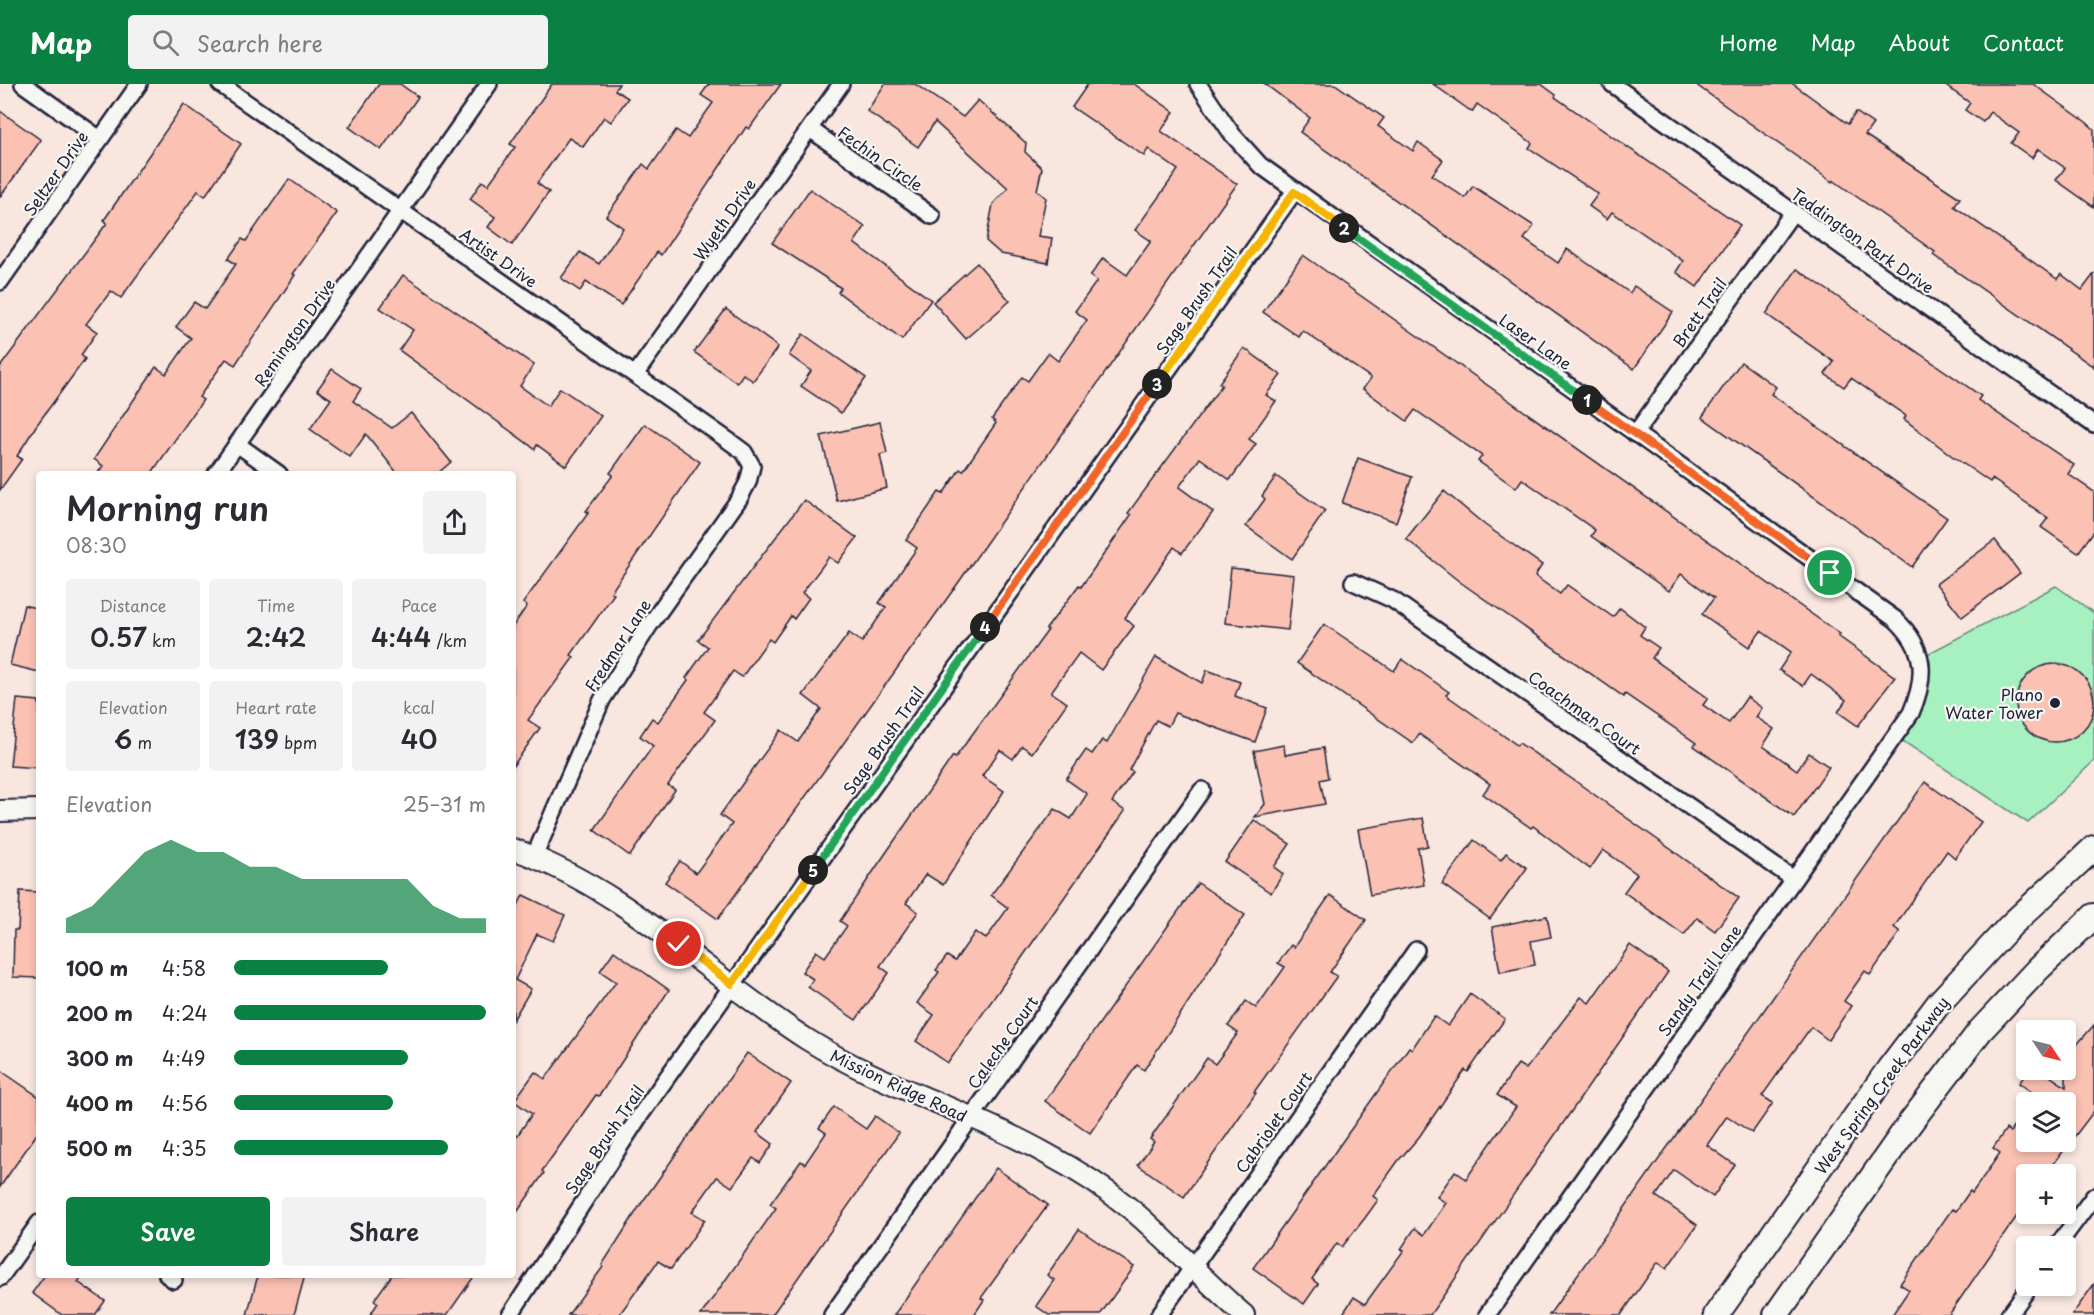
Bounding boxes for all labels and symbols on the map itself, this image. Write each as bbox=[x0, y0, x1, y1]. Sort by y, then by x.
street label: Fechin Circle bbox=[833, 120, 929, 196]
street label: Seltzer Drive bbox=[17, 126, 93, 220]
street label: Wyeth Drive bbox=[687, 173, 761, 265]
street label: Teddington Park Drive bbox=[1787, 182, 1939, 298]
pin: 2 bbox=[1329, 213, 1359, 243]
street label: Artist Drive bbox=[455, 221, 543, 293]
street label: Sage Brush Trail bbox=[1150, 241, 1242, 359]
street label: Brett Trail bbox=[1666, 272, 1732, 352]
street label: Remington Drive bbox=[248, 273, 340, 391]
street label: Laser Lane bbox=[1495, 307, 1577, 375]
pin: 3 bbox=[1142, 369, 1172, 399]
pin: 1 bbox=[1572, 385, 1602, 415]
pin bbox=[1804, 547, 1855, 598]
street label: Fredmar Lane bbox=[578, 594, 656, 696]
pin: 4 bbox=[970, 612, 1000, 642]
street label: Coachman Court bbox=[1524, 664, 1647, 760]
street label: Sage Brush Trail bbox=[837, 681, 929, 799]
place label: Plano Water Tower bbox=[1945, 682, 2044, 724]
marker: Plano Water Tower bbox=[2048, 696, 2062, 710]
pin: 5 bbox=[798, 855, 828, 885]
pin bbox=[653, 918, 704, 969]
street label: Sandy Trail Lane bbox=[1651, 919, 1747, 1041]
street label: Caleche Court bbox=[961, 990, 1043, 1093]
street label: West Spring Creek Parkway bbox=[1808, 991, 1954, 1179]
north arrow bbox=[2016, 1020, 2076, 1080]
street label: Mission Ridge Road bbox=[827, 1043, 971, 1127]
street label: Cabriolet Court bbox=[1229, 1066, 1317, 1178]
street label: Sage Brush Trail bbox=[559, 1080, 649, 1198]

